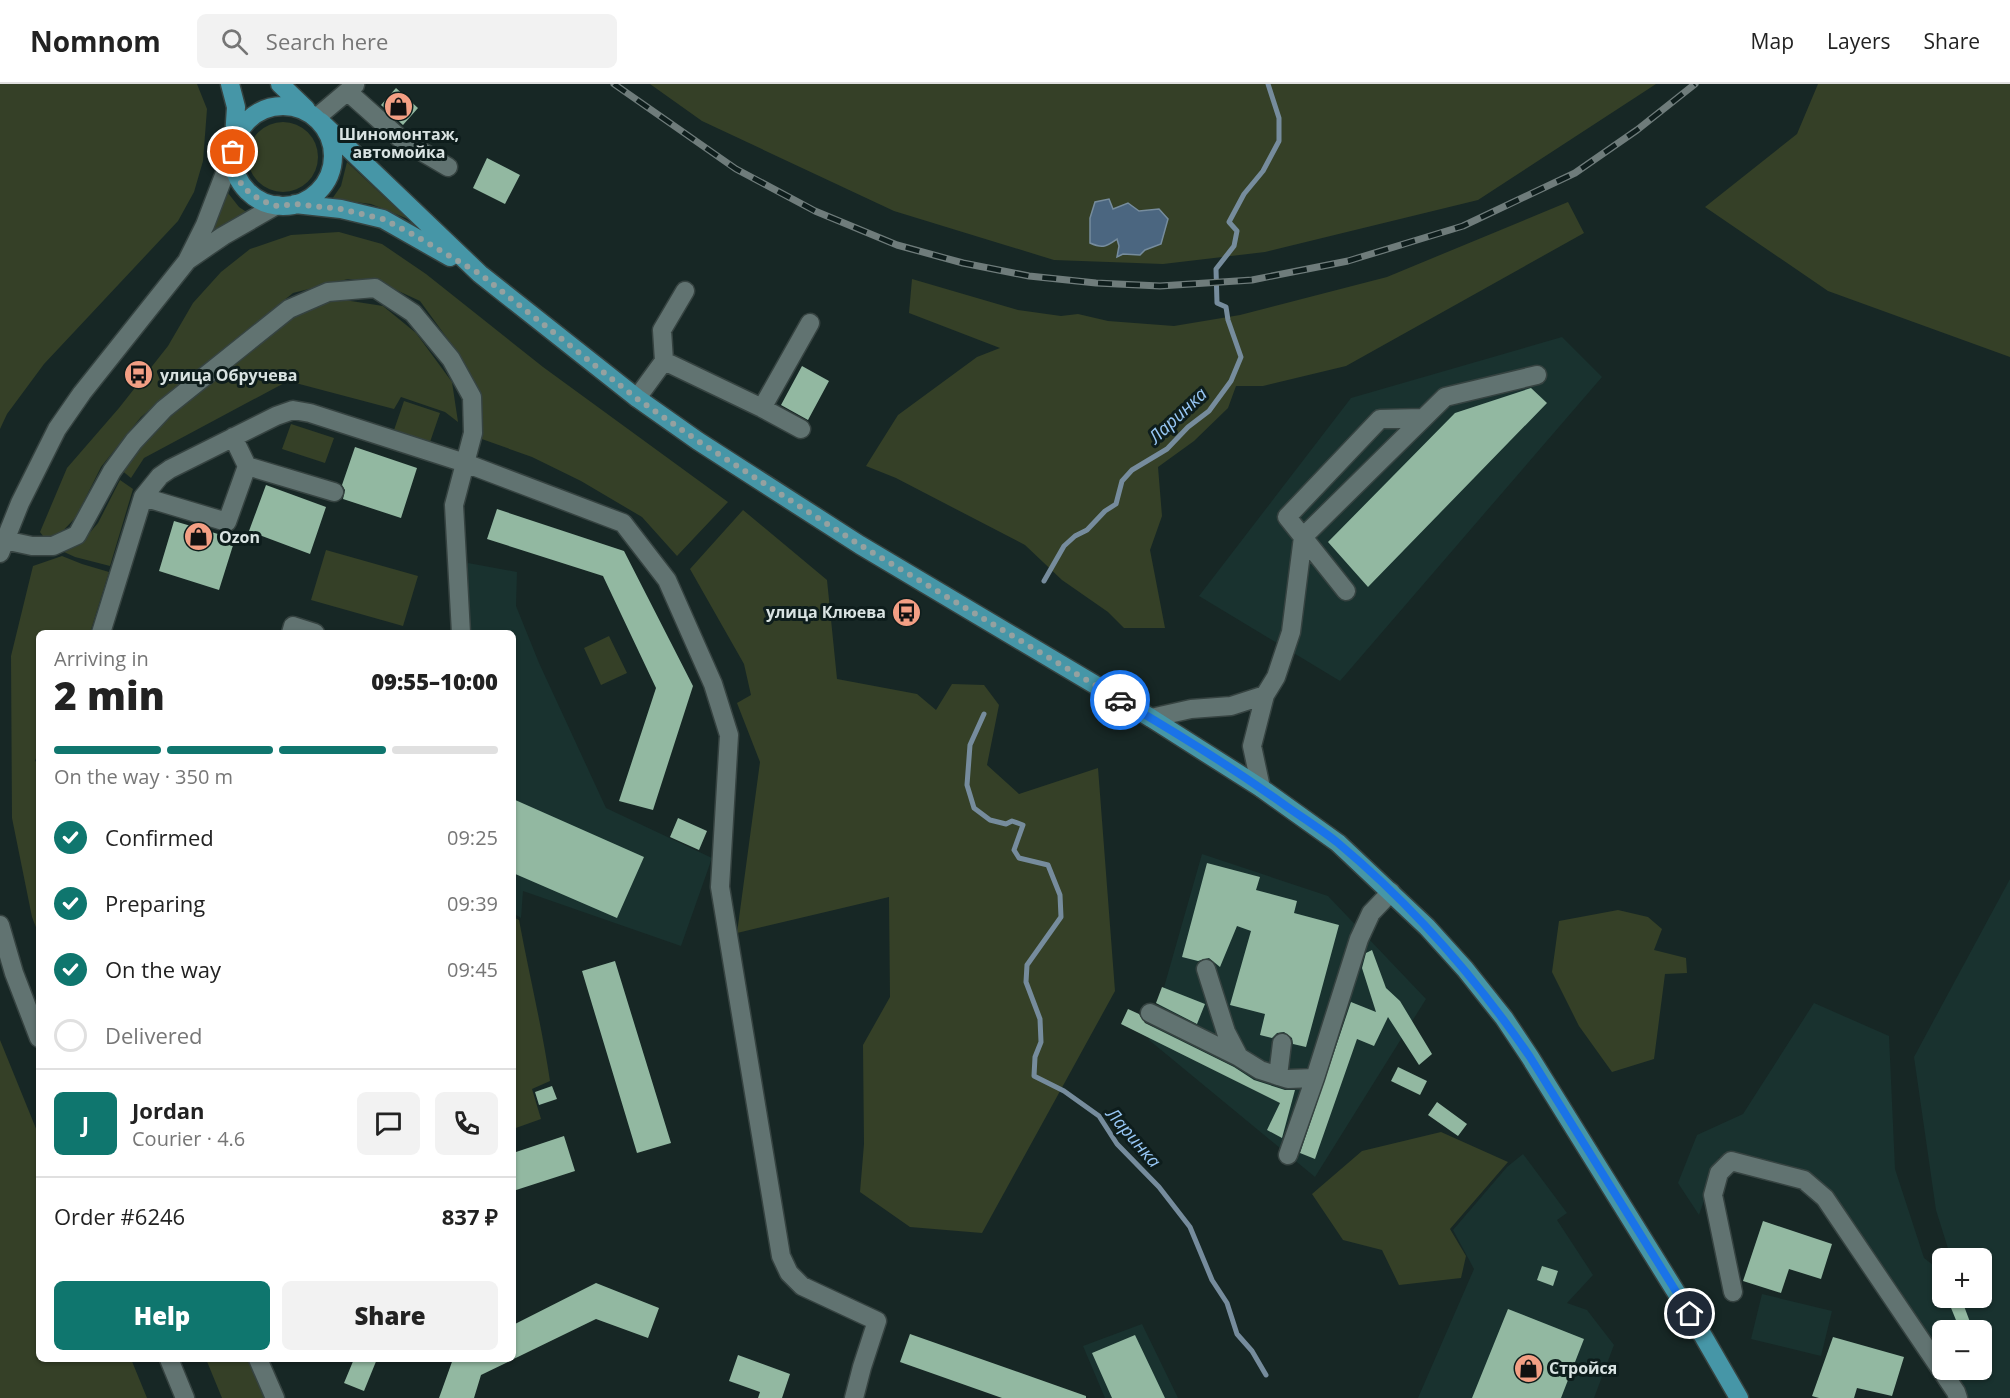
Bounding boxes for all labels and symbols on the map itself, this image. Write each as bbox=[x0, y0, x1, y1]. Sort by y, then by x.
shop icon: Шиномонтаж, автомойка bbox=[383, 90, 415, 122]
place label: Шиномонтаж, автомойка bbox=[339, 123, 459, 163]
pin bbox=[207, 126, 258, 177]
bus stop icon: улица Обручева bbox=[123, 359, 155, 391]
place label: улица Обручева bbox=[160, 364, 297, 386]
water label: Ларинка bbox=[1142, 382, 1212, 449]
shop icon: Ozon bbox=[182, 521, 214, 553]
place label: Ozon bbox=[219, 526, 260, 548]
bus stop icon: улица Клюева bbox=[891, 596, 923, 628]
place label: улица Клюева bbox=[766, 601, 886, 623]
courier bbox=[1090, 670, 1150, 730]
water label: Ларинка bbox=[1101, 1101, 1167, 1172]
pin bbox=[1664, 1288, 1715, 1339]
shop icon: Стройся bbox=[1512, 1352, 1544, 1384]
place label: Стройся bbox=[1549, 1357, 1617, 1379]

